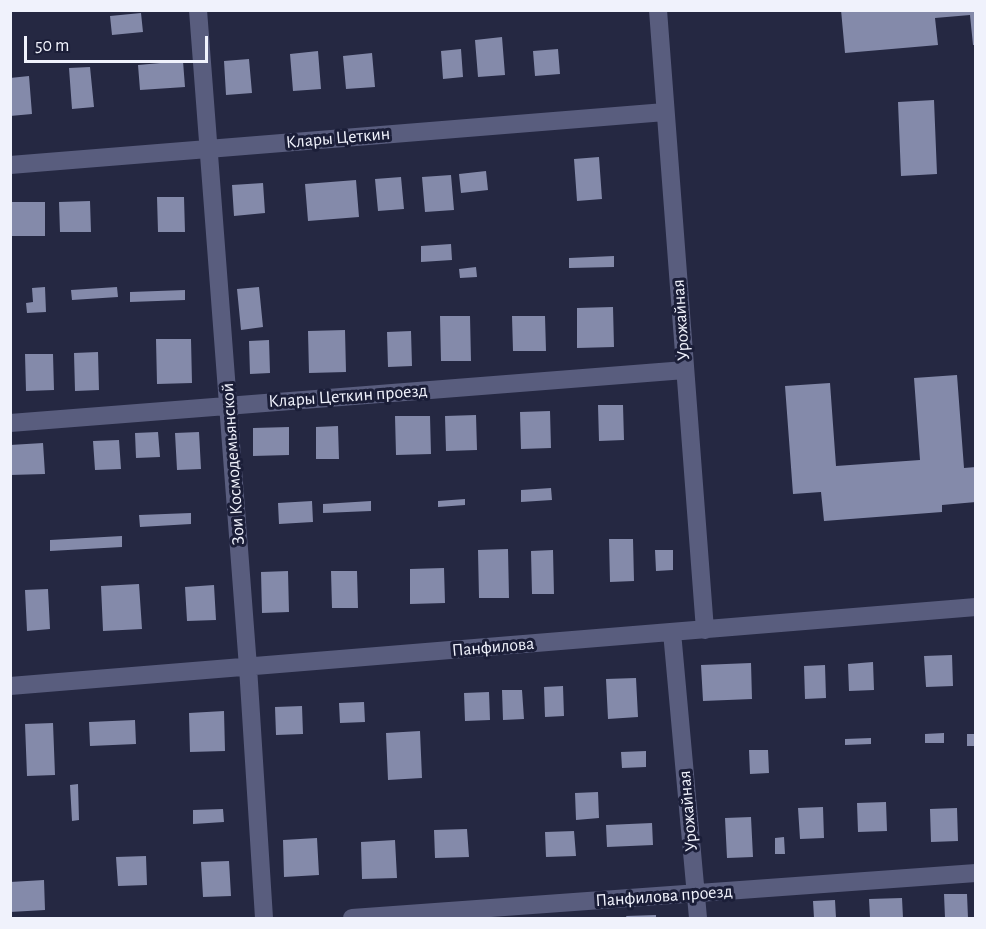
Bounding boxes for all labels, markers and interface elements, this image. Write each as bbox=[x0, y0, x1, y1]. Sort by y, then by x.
scale bar bbox=[27, 24, 212, 62]
text: 50 m bbox=[35, 37, 69, 55]
street label: Клары Цеткин bbox=[285, 123, 391, 153]
street label: Урожайная bbox=[667, 279, 695, 361]
street label: Клары Цеткин проезд bbox=[268, 380, 428, 412]
street label: Зои Космодемьянской bbox=[217, 382, 249, 546]
street label: Панфилова bbox=[451, 633, 535, 661]
street label: Урожайная bbox=[674, 769, 702, 853]
street label: Панфилова проезд bbox=[595, 880, 733, 912]

